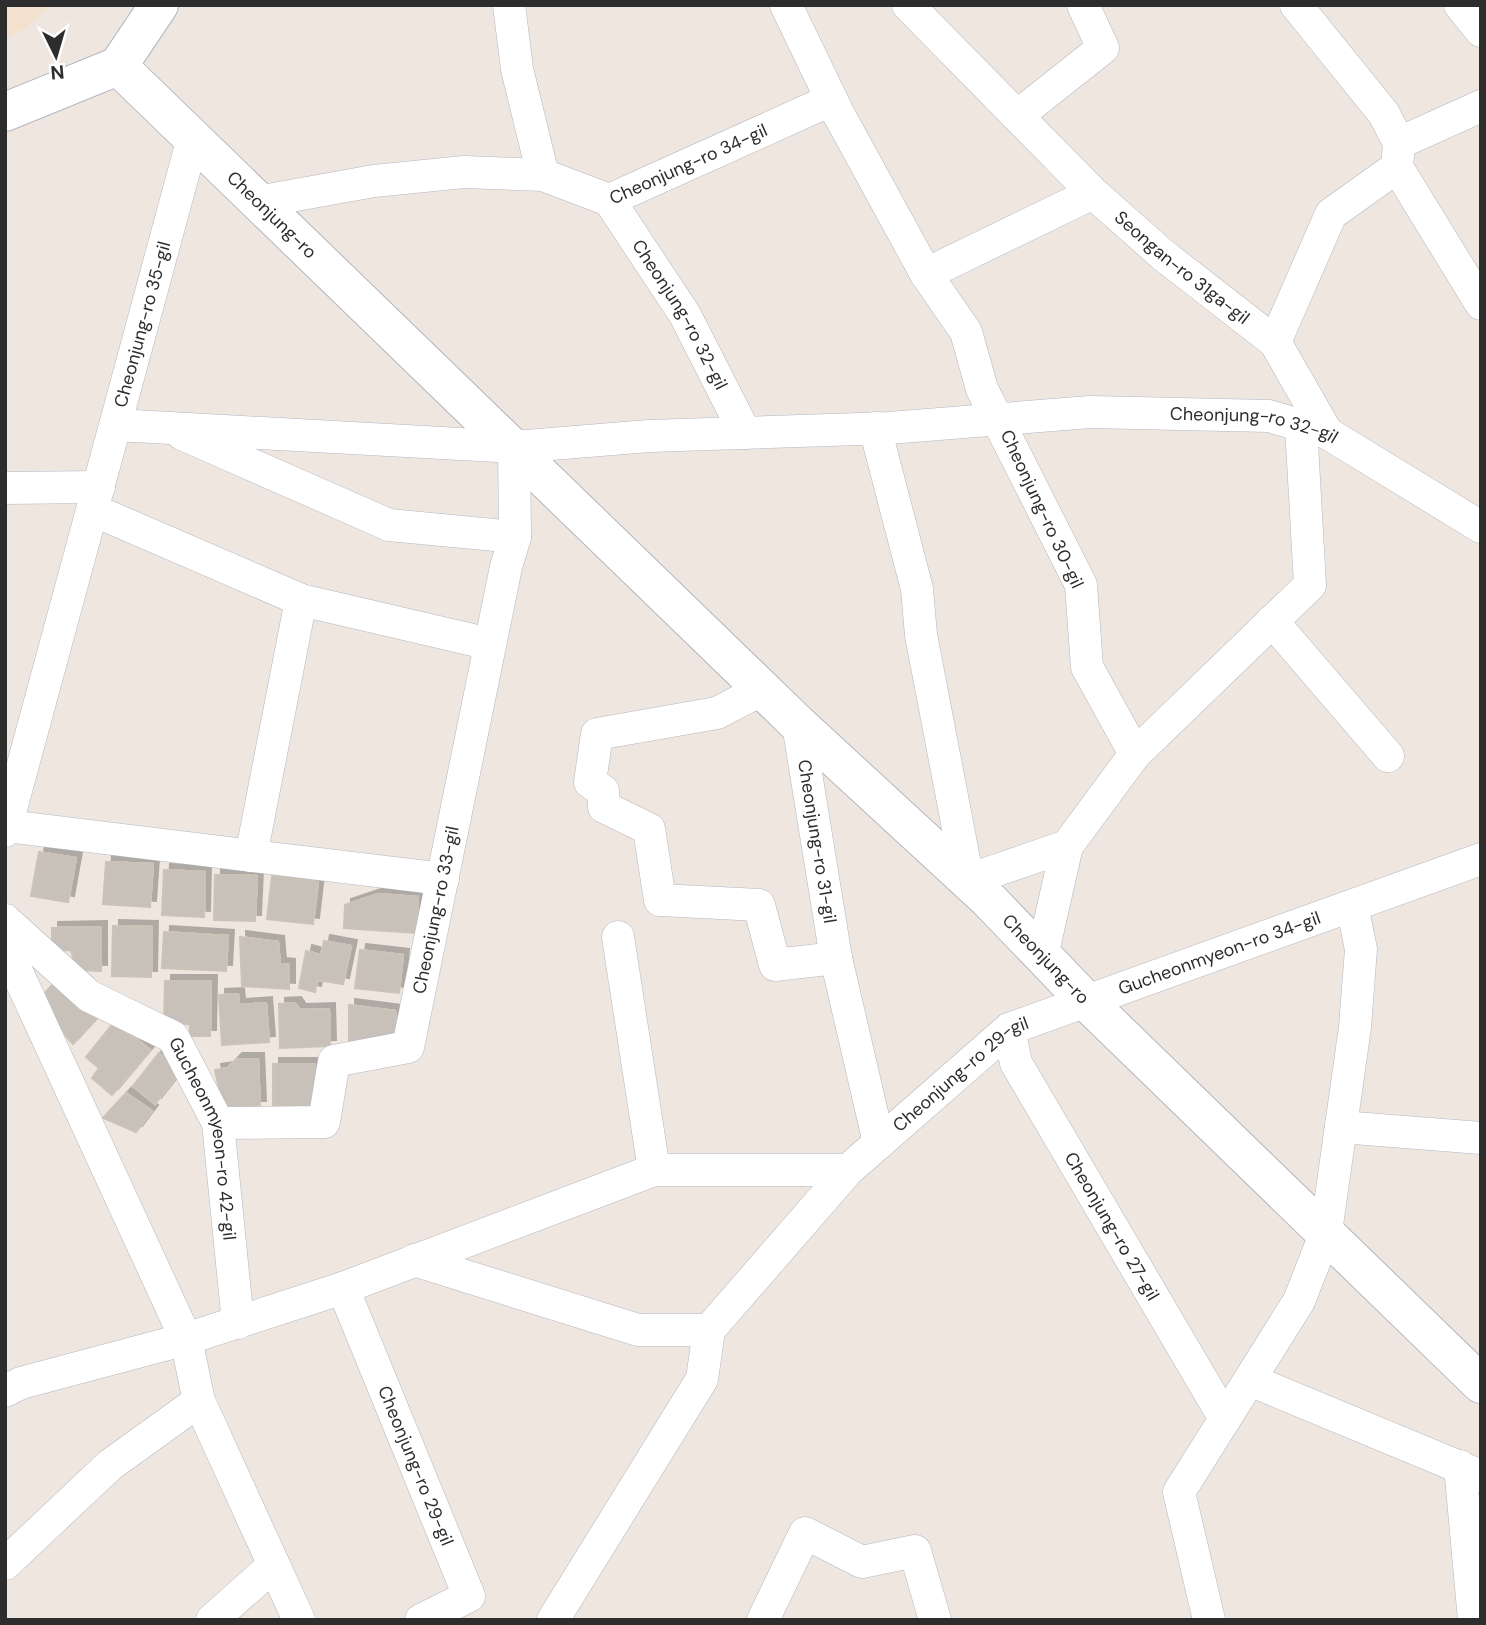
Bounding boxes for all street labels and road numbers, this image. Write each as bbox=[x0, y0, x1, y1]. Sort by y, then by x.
street label: Cheonjung-ro 34-gil bbox=[606, 118, 771, 210]
street label: Cheonjung-ro bbox=[222, 166, 322, 264]
street label: Seongan-ro 31ga-gil bbox=[1109, 206, 1254, 330]
street label: Cheonjung-ro 32-gil bbox=[626, 235, 733, 394]
street label: Cheonjung-ro 35-gil bbox=[108, 239, 176, 410]
street label: Cheonjung-ro 32-gil bbox=[1170, 402, 1343, 449]
street label: Cheonjung-ro 30-gil bbox=[995, 426, 1089, 592]
street label: Cheonjung-ro 31-gil bbox=[792, 758, 842, 925]
street label: Cheonjung-ro 33-gil bbox=[407, 824, 465, 996]
street label: Gucheonmyeon-ro 34-gil bbox=[1115, 906, 1324, 1001]
street label: Cheonjung-ro bbox=[997, 909, 1095, 1009]
street label: Cheonjung-ro 29-gil bbox=[888, 1011, 1032, 1137]
street label: Gucheonmyeon-ro 42-gil bbox=[163, 1033, 242, 1241]
street label: Cheonjung-ro 27-gil bbox=[1059, 1148, 1165, 1305]
street label: Cheonjung-ro 29-gil bbox=[372, 1382, 459, 1549]

